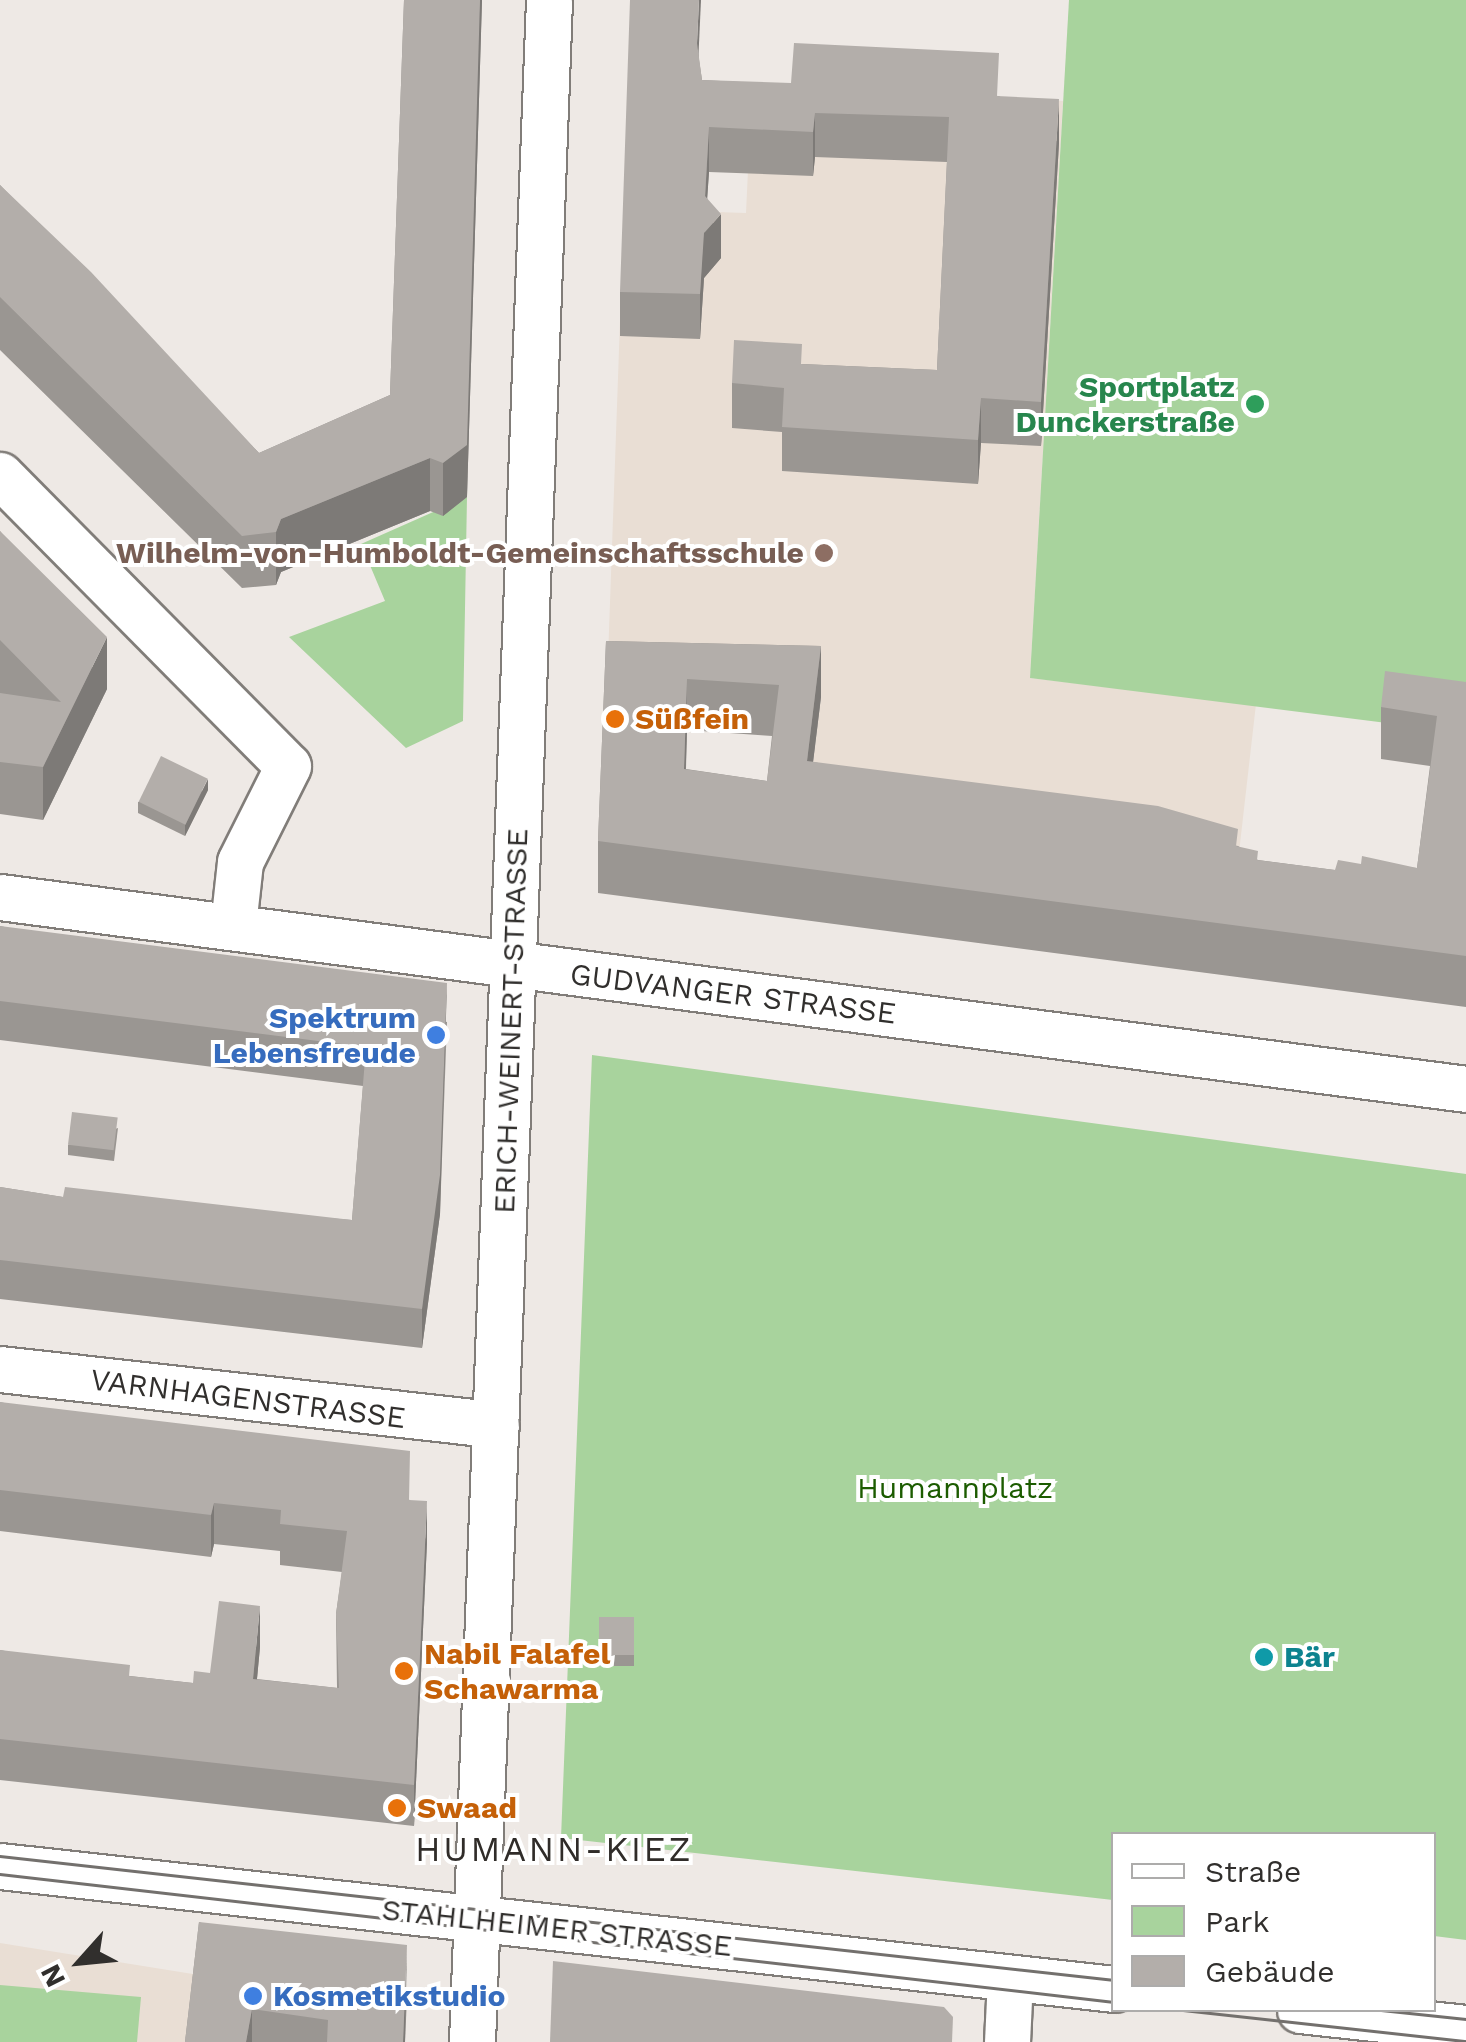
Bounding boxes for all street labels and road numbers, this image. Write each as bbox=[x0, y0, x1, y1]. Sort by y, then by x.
street label: ERICH-WEINERT-STRASSE bbox=[486, 828, 536, 1214]
street label: GUDVANGER STRASSE bbox=[568, 956, 898, 1032]
street label: VARNHAGENSTRASSE bbox=[88, 1362, 408, 1436]
street label: STAHLHEIMER STRASSE bbox=[380, 1892, 734, 1964]

